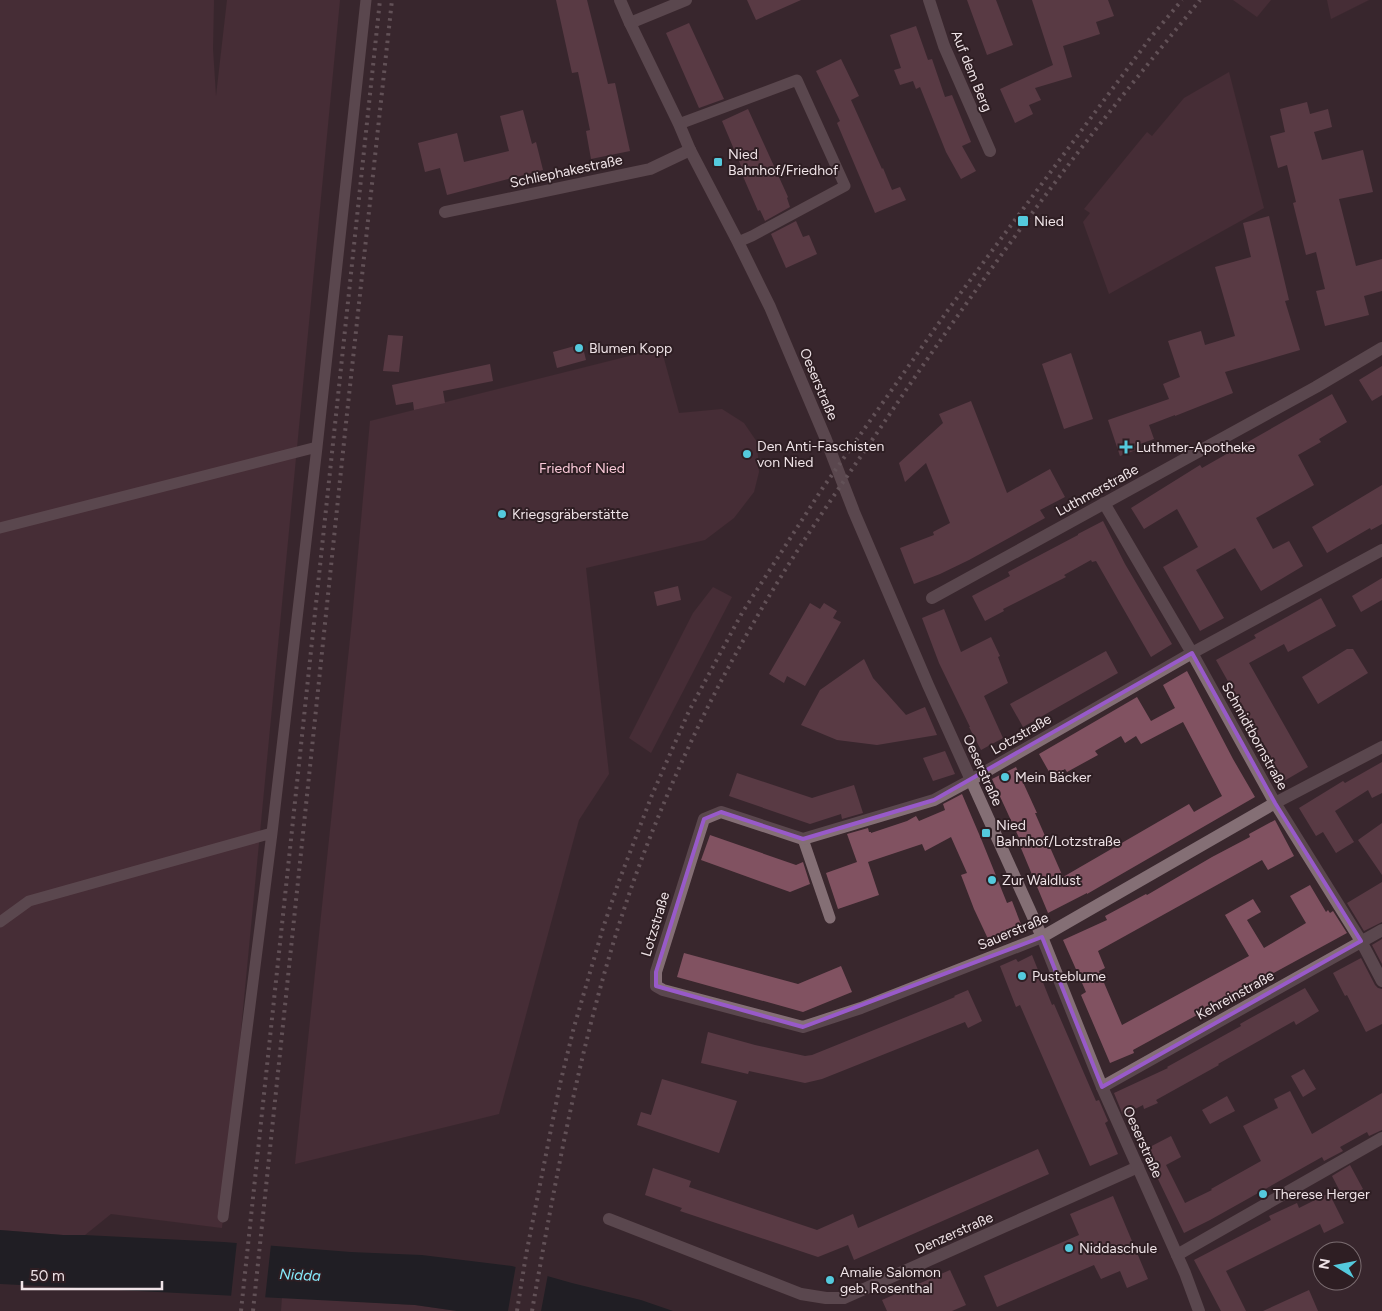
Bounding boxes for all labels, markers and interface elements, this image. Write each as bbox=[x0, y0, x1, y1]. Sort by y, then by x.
street label: Auf dem Berg bbox=[947, 28, 996, 114]
place label: Nied Bahnhof/Friedhof bbox=[728, 146, 839, 179]
street label: Schliephakestraße bbox=[508, 151, 624, 192]
marker: Nied Bahnhof/Friedhof bbox=[712, 156, 724, 168]
place label: Nied bbox=[1034, 213, 1064, 230]
marker: Nied bbox=[1016, 214, 1030, 228]
place label: Blumen Kopp bbox=[589, 340, 672, 357]
marker: Blumen Kopp bbox=[573, 342, 585, 354]
street label: Oeserstraße bbox=[796, 346, 841, 423]
place label: Den Anti-Faschisten von Nied bbox=[757, 438, 884, 471]
place label: Luthmer-Apotheke bbox=[1136, 439, 1256, 456]
marker: Luthmer-Apotheke bbox=[1120, 441, 1132, 453]
marker: Den Anti-Faschisten von Nied bbox=[741, 448, 753, 460]
park label: Friedhof Nied bbox=[539, 460, 625, 477]
street label: Luthmerstraße bbox=[1053, 461, 1142, 520]
place label: Kriegsgräberstätte bbox=[512, 506, 629, 523]
marker: Kriegsgräberstätte bbox=[496, 508, 508, 520]
street label: Schmidtbornstraße bbox=[1218, 679, 1291, 793]
street label: Lotzstraße bbox=[988, 710, 1055, 758]
street label: Oeserstraße bbox=[959, 732, 1006, 809]
place label: Mein Bäcker bbox=[1015, 769, 1092, 786]
marker: Mein Bäcker bbox=[999, 771, 1011, 783]
place label: Nied Bahnhof/Lotzstraße bbox=[996, 817, 1121, 850]
marker: Nied Bahnhof/Lotzstraße bbox=[980, 827, 992, 839]
place label: Zur Waldlust bbox=[1002, 872, 1081, 889]
marker: Zur Waldlust bbox=[986, 874, 998, 886]
street label: Lotzstraße bbox=[638, 889, 673, 959]
street label: Sauerstraße bbox=[975, 909, 1051, 954]
street label: Kehreinstraße bbox=[1193, 967, 1278, 1024]
place label: Pusteblume bbox=[1032, 968, 1106, 985]
marker: Pusteblume bbox=[1016, 970, 1028, 982]
street label: Oeserstraße bbox=[1119, 1104, 1166, 1181]
place label: Therese Herger bbox=[1273, 1186, 1370, 1203]
marker: Therese Herger bbox=[1257, 1188, 1269, 1200]
street label: Denzerstraße bbox=[913, 1209, 996, 1258]
place label: Niddaschule bbox=[1079, 1240, 1157, 1257]
north arrow bbox=[1312, 1241, 1362, 1291]
marker: Niddaschule bbox=[1063, 1242, 1075, 1254]
text: N bbox=[1315, 1257, 1334, 1271]
scale bar bbox=[22, 1258, 162, 1290]
place label: Amalie Salomon geb. Rosenthal bbox=[840, 1264, 941, 1297]
water label: Nidda bbox=[279, 1265, 321, 1285]
text: 50 m bbox=[30, 1267, 65, 1285]
marker: Amalie Salomon geb. Rosenthal bbox=[824, 1274, 836, 1286]

